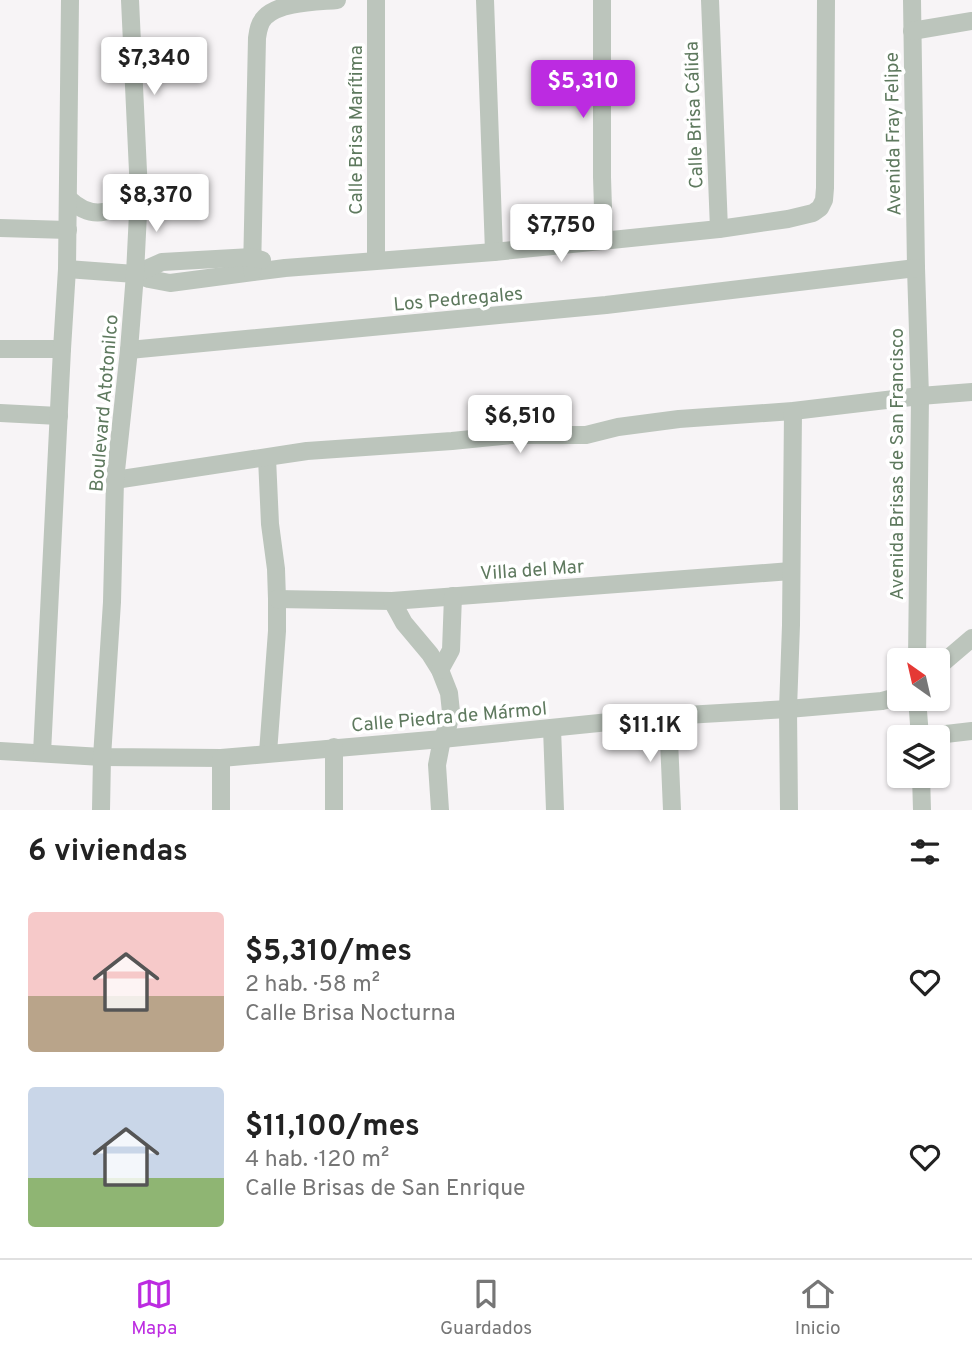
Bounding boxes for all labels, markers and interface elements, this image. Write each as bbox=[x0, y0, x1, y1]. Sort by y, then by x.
pin: $7,340 bbox=[97, 38, 211, 97]
street label: Calle Brisa Cálida bbox=[680, 41, 710, 189]
text: $7,340 bbox=[117, 45, 191, 74]
street label: Calle Brisa Marítima bbox=[345, 45, 369, 215]
street label: Avenida Fray Felipe bbox=[881, 52, 907, 216]
pin: $5,310 bbox=[526, 60, 640, 120]
text: $5,310 bbox=[547, 68, 619, 97]
pin: $8,370 bbox=[99, 174, 213, 234]
text: $8,370 bbox=[119, 182, 193, 211]
pin: $7,750 bbox=[504, 204, 618, 264]
text: $7,750 bbox=[526, 212, 596, 241]
street label: Los Pedregales bbox=[392, 282, 524, 318]
street label: Boulevard Atotonilco bbox=[85, 313, 125, 493]
street label: Avenida Brisas de San Francisco bbox=[886, 328, 910, 600]
pin: $6,510 bbox=[463, 396, 577, 455]
text: $6,510 bbox=[484, 403, 556, 432]
street label: Villa del Mar bbox=[479, 555, 586, 587]
north arrow bbox=[887, 648, 950, 710]
map controls bbox=[887, 648, 950, 788]
street label: Calle Piedra de Mármol bbox=[350, 697, 548, 739]
pin: $11.1K bbox=[593, 704, 707, 764]
text: $11.1K bbox=[618, 712, 682, 741]
button: layers bbox=[887, 725, 950, 788]
icon: filters bbox=[906, 833, 944, 871]
text: 6 viviendas bbox=[28, 834, 188, 871]
text: $5,310/mes bbox=[245, 934, 412, 971]
icon: home bbox=[84, 940, 168, 1024]
icon: heart bbox=[906, 963, 944, 1001]
text: 2 hab. · 58 m² bbox=[245, 971, 380, 1000]
text: Calle Brisa Nocturna bbox=[245, 1000, 456, 1029]
text: $11,100/mes bbox=[245, 1109, 420, 1146]
icon: home bbox=[84, 1115, 168, 1199]
icon: heart bbox=[906, 1138, 944, 1176]
text: 4 hab. · 120 m² bbox=[245, 1146, 389, 1175]
text: Calle Brisas de San Enrique bbox=[245, 1175, 525, 1204]
tab: Mapa bbox=[131, 1275, 177, 1341]
tab: Guardados bbox=[440, 1275, 532, 1341]
tab: Inicio bbox=[795, 1275, 841, 1341]

